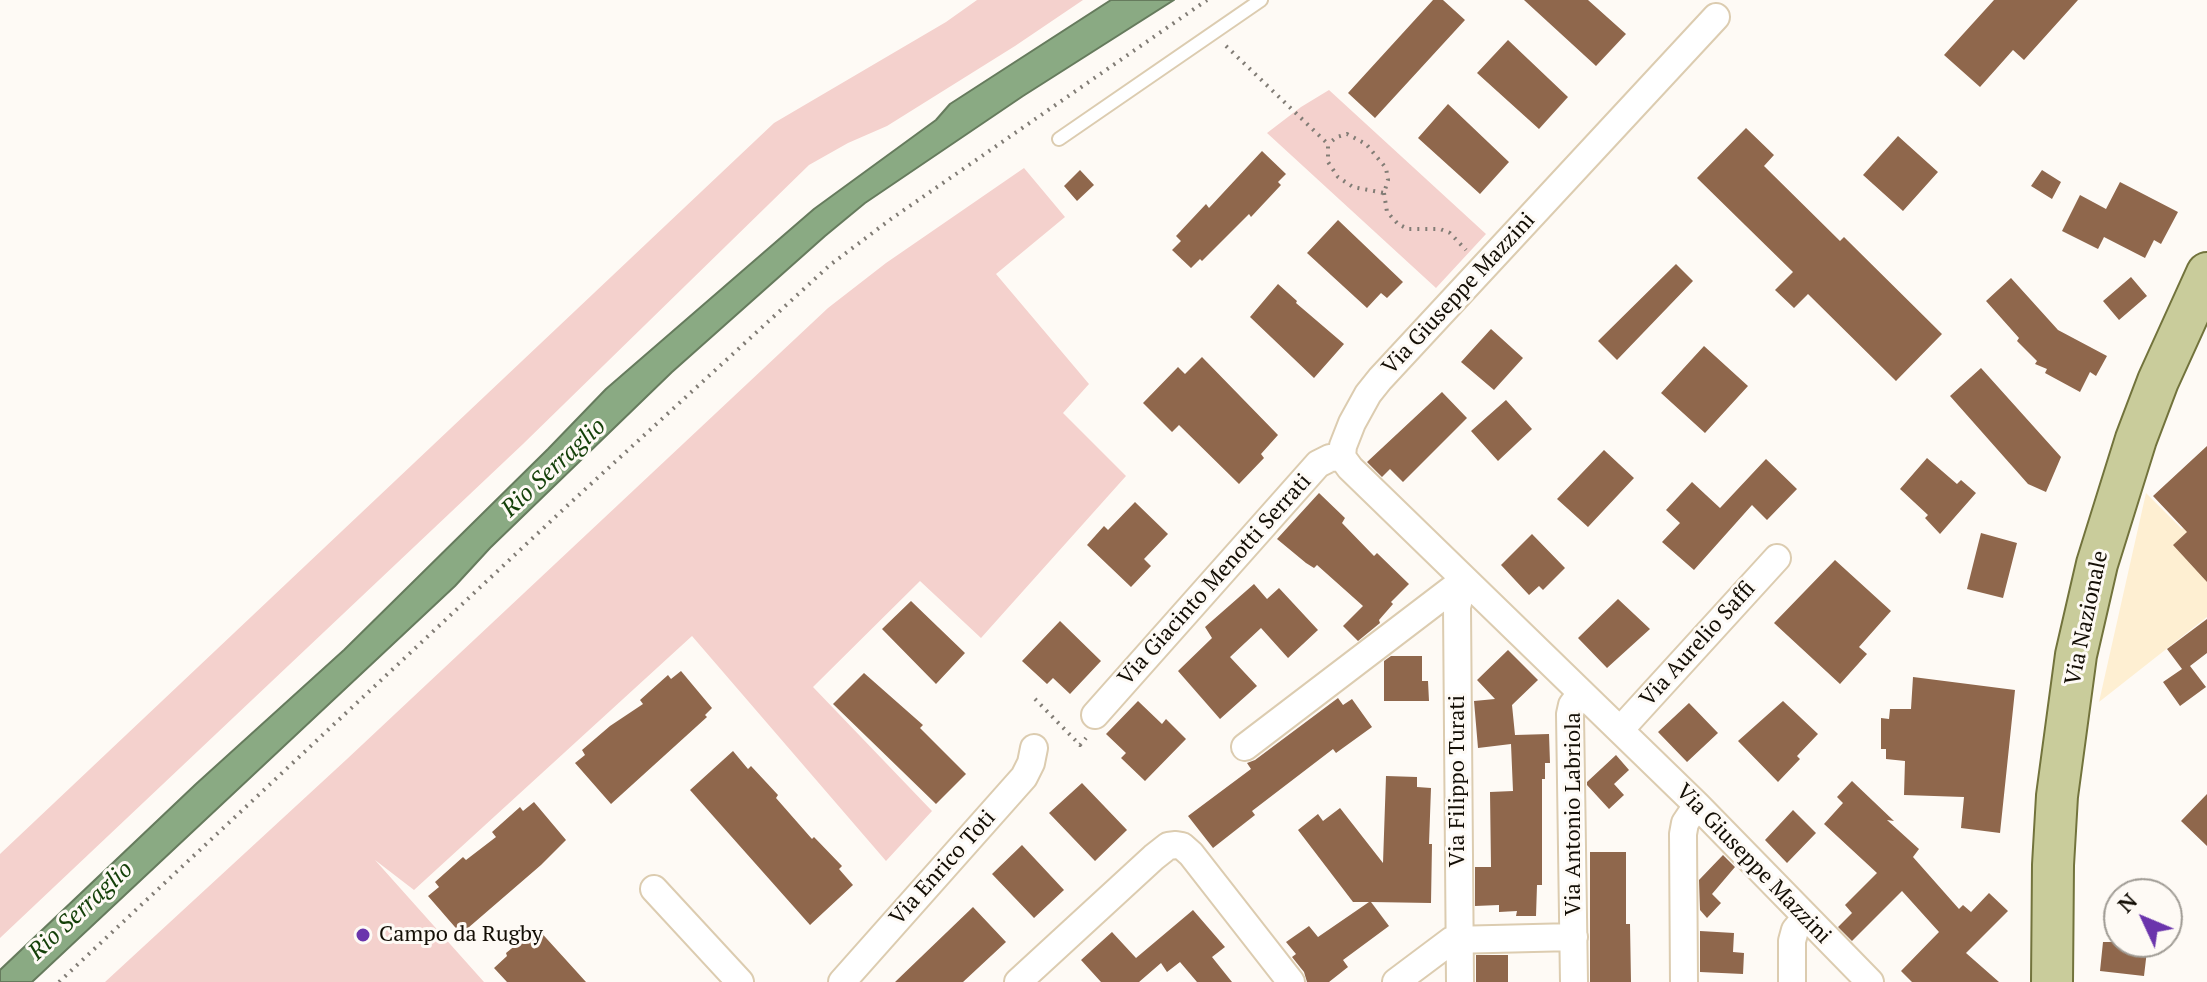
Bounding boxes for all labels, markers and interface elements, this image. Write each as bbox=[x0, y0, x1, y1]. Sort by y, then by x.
street label: Via Giuseppe Mazzini bbox=[1377, 208, 1541, 380]
water label: Rio Serraglio bbox=[496, 413, 612, 523]
street label: Via Giacinto Menotti Serrati bbox=[1113, 469, 1317, 691]
street label: Via Nazionale bbox=[2060, 548, 2114, 688]
street label: Via Aurelio Saffi bbox=[1635, 576, 1761, 712]
street label: Via Filippo Turati bbox=[1445, 695, 1471, 867]
street label: Via Antonio Labriola bbox=[1561, 712, 1587, 916]
street label: Via Giuseppe Mazzini bbox=[1670, 779, 1836, 949]
street label: Via Enrico Toti bbox=[885, 805, 1001, 931]
water label: Rio Serraglio bbox=[23, 856, 139, 966]
north arrow bbox=[2103, 878, 2183, 958]
text: N bbox=[2111, 886, 2143, 918]
place label: Campo da Rugby bbox=[379, 922, 543, 948]
marker: Campo da Rugby bbox=[354, 926, 372, 944]

